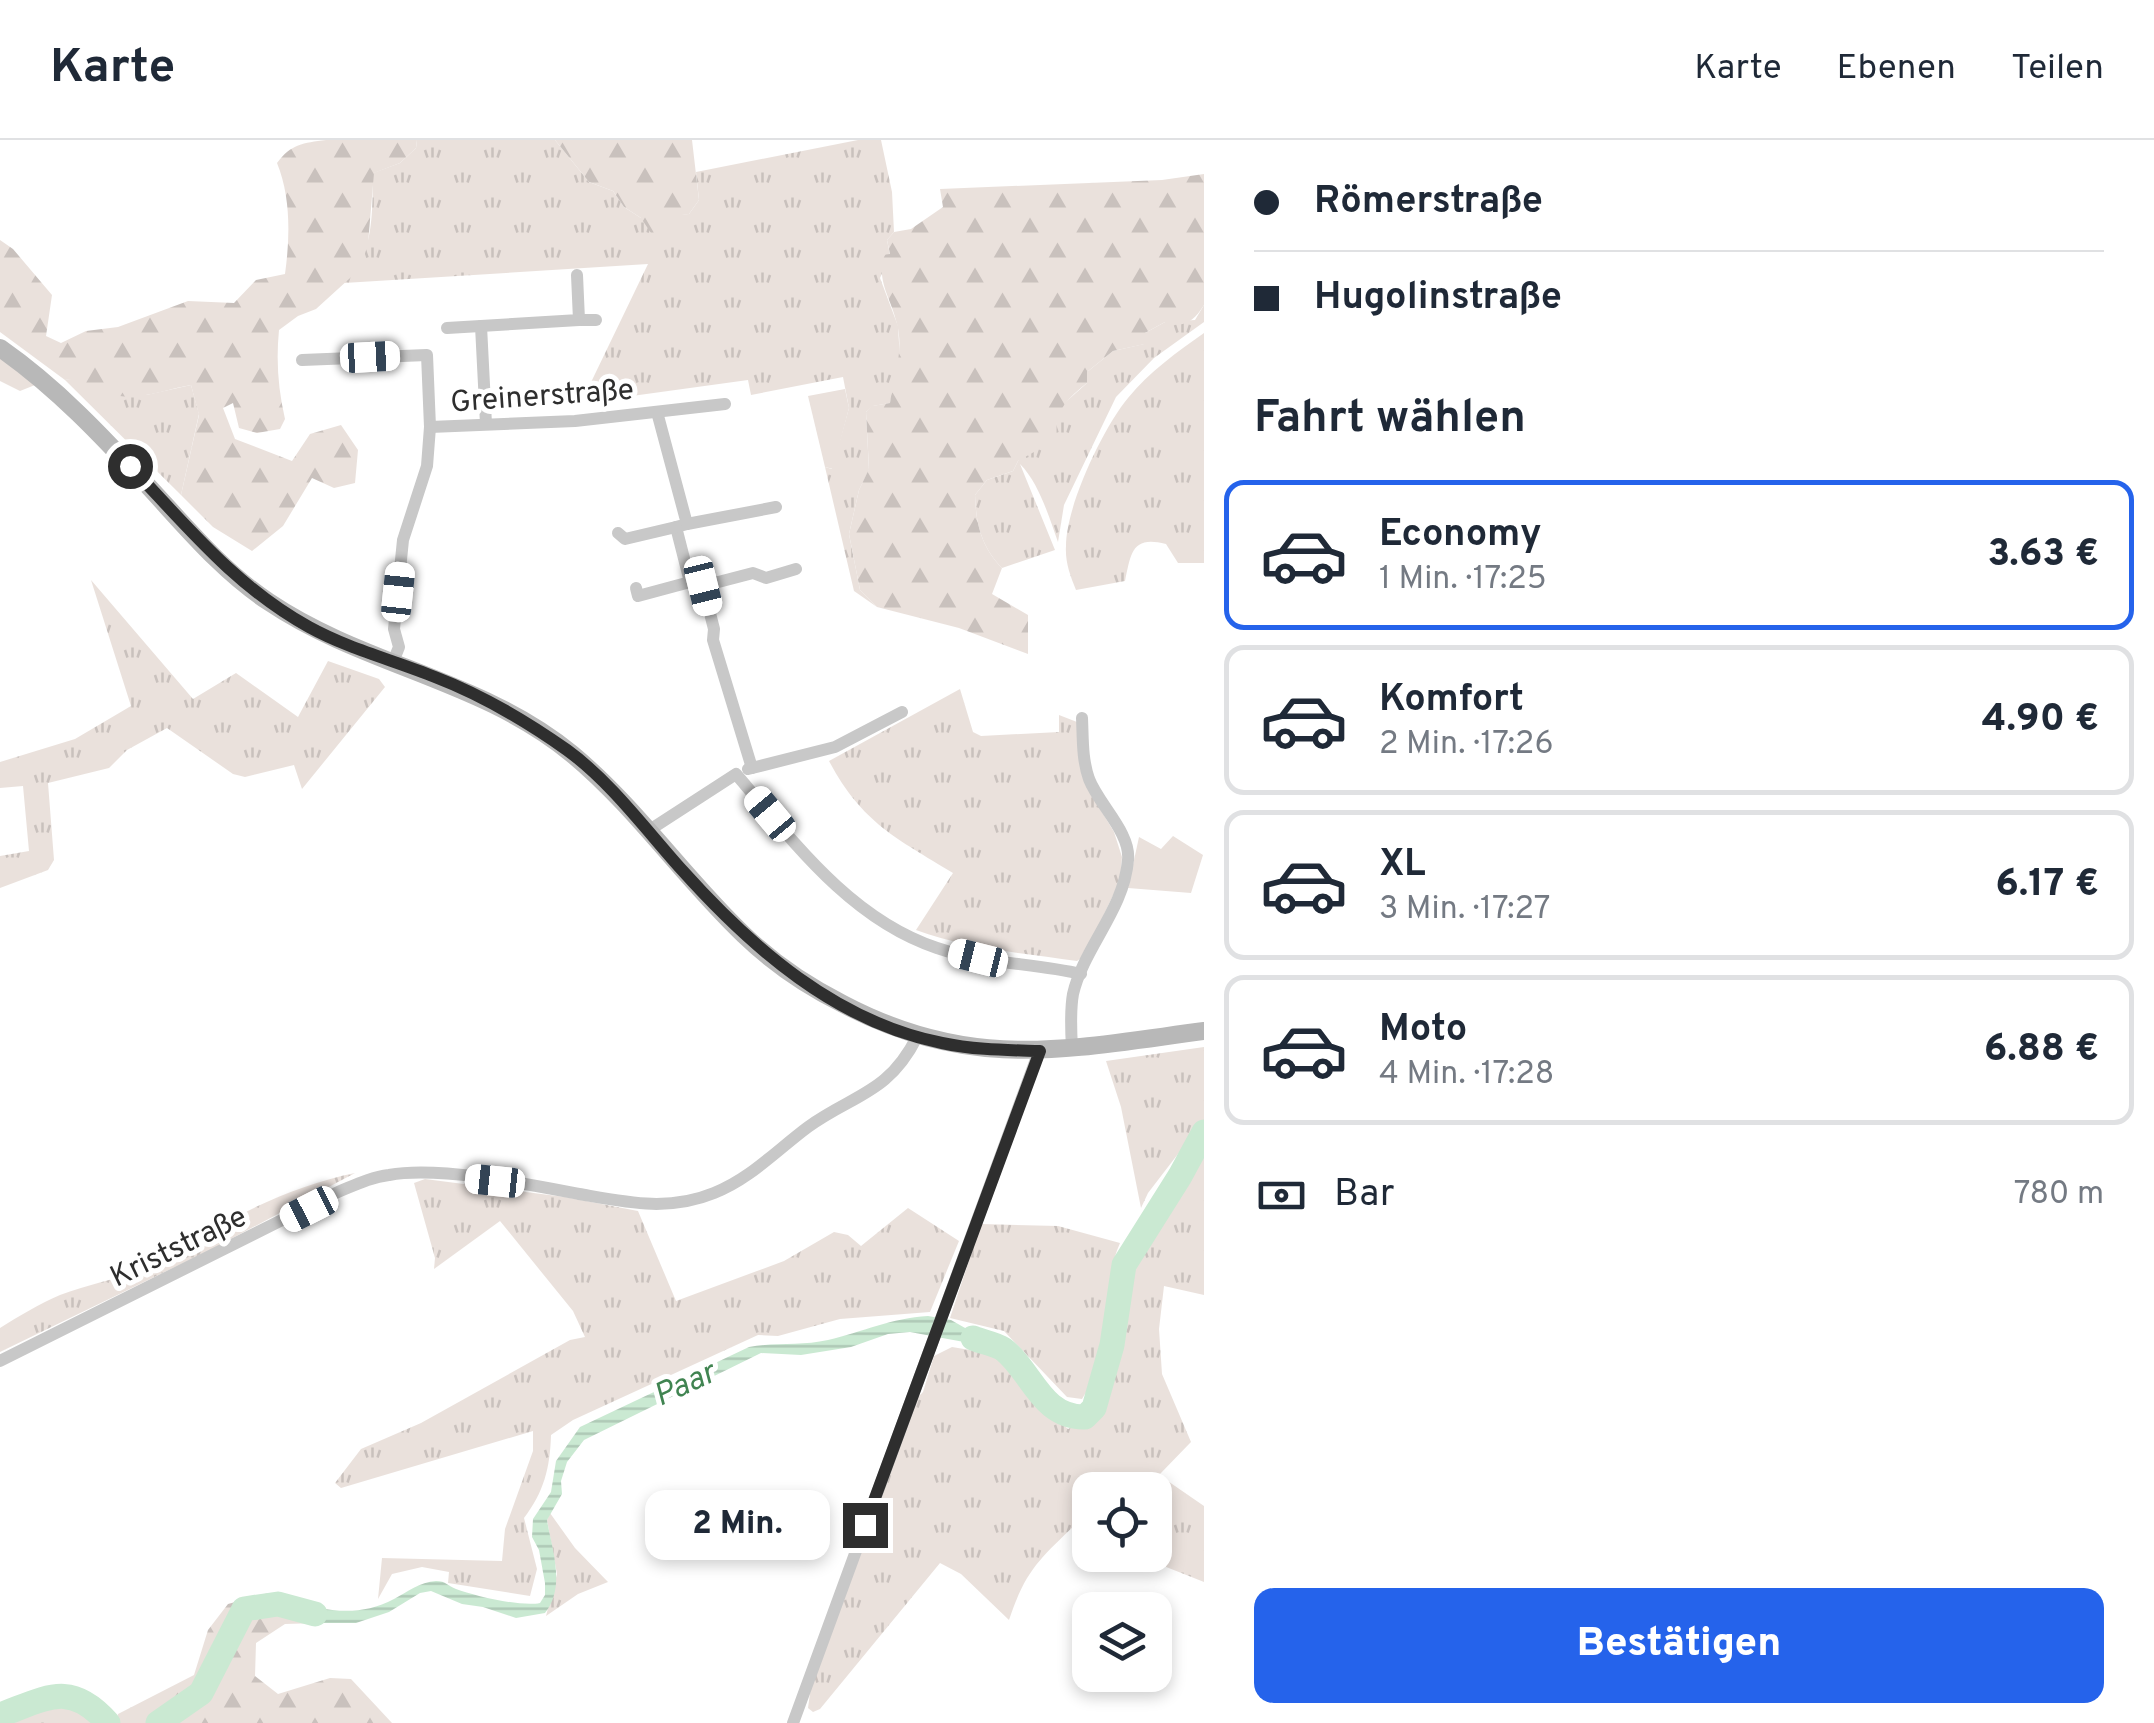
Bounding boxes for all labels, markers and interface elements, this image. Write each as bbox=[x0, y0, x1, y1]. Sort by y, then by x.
text: Karte bbox=[50, 39, 175, 99]
text: Karte bbox=[1694, 47, 1781, 91]
text: Ebenen bbox=[1836, 47, 1956, 91]
text: Teilen bbox=[2011, 47, 2104, 91]
text: Römerstraße bbox=[1314, 178, 1543, 227]
text: Hugolinstraße bbox=[1314, 274, 1562, 323]
car bbox=[339, 340, 401, 374]
street label: Greinerstraße bbox=[449, 373, 635, 422]
text: Fahrt wählen bbox=[1254, 391, 1526, 448]
route start bbox=[108, 444, 153, 489]
icon: car bbox=[1259, 510, 1349, 600]
text: Economy bbox=[1379, 511, 1541, 560]
text: 3.63 € bbox=[1988, 531, 2099, 580]
car bbox=[681, 553, 725, 619]
text: 1 Min. · 17:25 bbox=[1379, 560, 1547, 600]
car bbox=[380, 561, 416, 623]
icon: car bbox=[1259, 675, 1349, 765]
text: Komfort bbox=[1379, 676, 1524, 725]
text: 4.90 € bbox=[1982, 696, 2099, 745]
text: 2 Min. · 17:26 bbox=[1379, 725, 1554, 765]
car bbox=[739, 781, 801, 847]
icon: car bbox=[1259, 840, 1349, 930]
text: XL bbox=[1379, 841, 1426, 890]
text: 6.17 € bbox=[1995, 861, 2099, 910]
text: 3 Min. · 17:27 bbox=[1379, 890, 1551, 930]
car bbox=[945, 936, 1011, 980]
icon: car bbox=[1259, 1005, 1349, 1095]
text: Moto bbox=[1379, 1006, 1467, 1055]
text: 6.88 € bbox=[1984, 1026, 2099, 1075]
text: 4 Min. · 17:28 bbox=[1379, 1055, 1554, 1095]
car bbox=[464, 1163, 526, 1199]
icon: cash bbox=[1254, 1168, 1309, 1223]
text: Bar bbox=[1334, 1171, 1395, 1220]
text: 780 m bbox=[2014, 1175, 2104, 1215]
car bbox=[275, 1182, 343, 1236]
street label: Kriststraße bbox=[105, 1199, 253, 1297]
water label: Paar bbox=[648, 1353, 725, 1417]
map controls bbox=[1072, 1472, 1172, 1692]
button: locate bbox=[1072, 1472, 1172, 1572]
callout: 2 Min. bbox=[645, 1490, 830, 1560]
route end bbox=[843, 1503, 888, 1548]
text: 2 Min. bbox=[692, 1505, 783, 1545]
button: Bestätigen bbox=[1254, 1588, 2104, 1703]
button: layers bbox=[1072, 1592, 1172, 1692]

